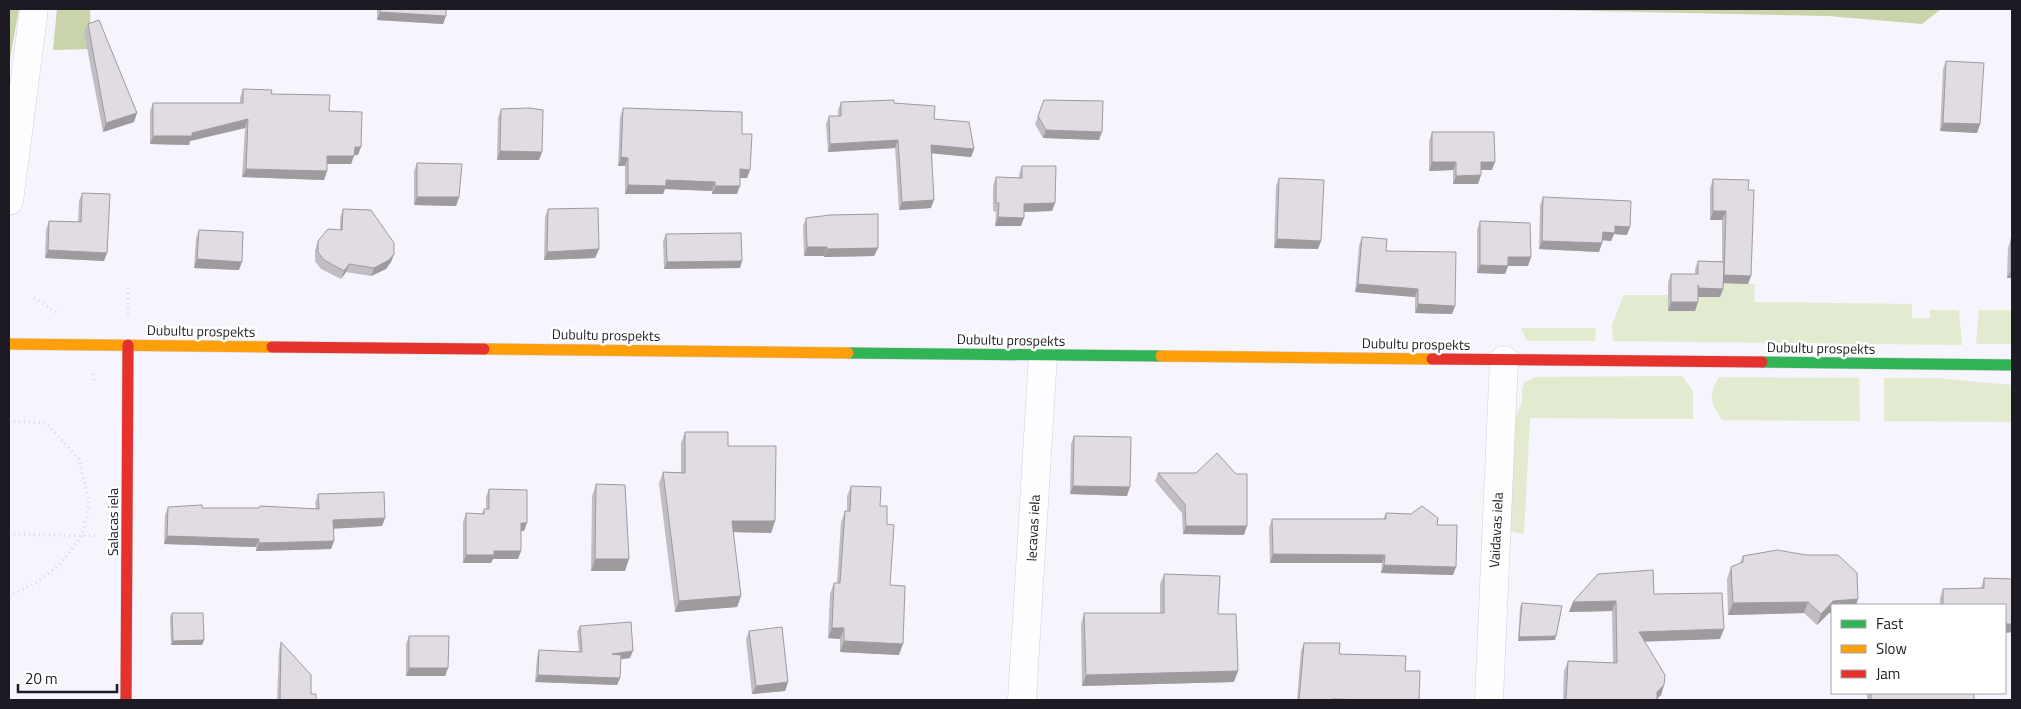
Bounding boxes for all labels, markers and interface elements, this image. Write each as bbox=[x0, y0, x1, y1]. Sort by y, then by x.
street label: Dubultu prospekts bbox=[147, 319, 255, 342]
street label: Dubultu prospekts bbox=[552, 323, 660, 346]
street label: Dubultu prospekts bbox=[957, 328, 1065, 351]
street label: Dubultu prospekts bbox=[1362, 332, 1470, 355]
street label: Dubultu prospekts bbox=[1767, 336, 1875, 359]
street label: Salacas iela bbox=[102, 488, 123, 556]
street label: Vaidavas iela bbox=[1483, 492, 1508, 568]
street label: Iecavas iela bbox=[1020, 494, 1045, 562]
legend bbox=[1831, 604, 2006, 694]
text: Fast bbox=[1876, 612, 1904, 635]
text: Slow bbox=[1876, 637, 1907, 660]
scale bar bbox=[18, 662, 116, 694]
text: Jam bbox=[1876, 662, 1900, 685]
text: 20 m bbox=[25, 667, 58, 690]

